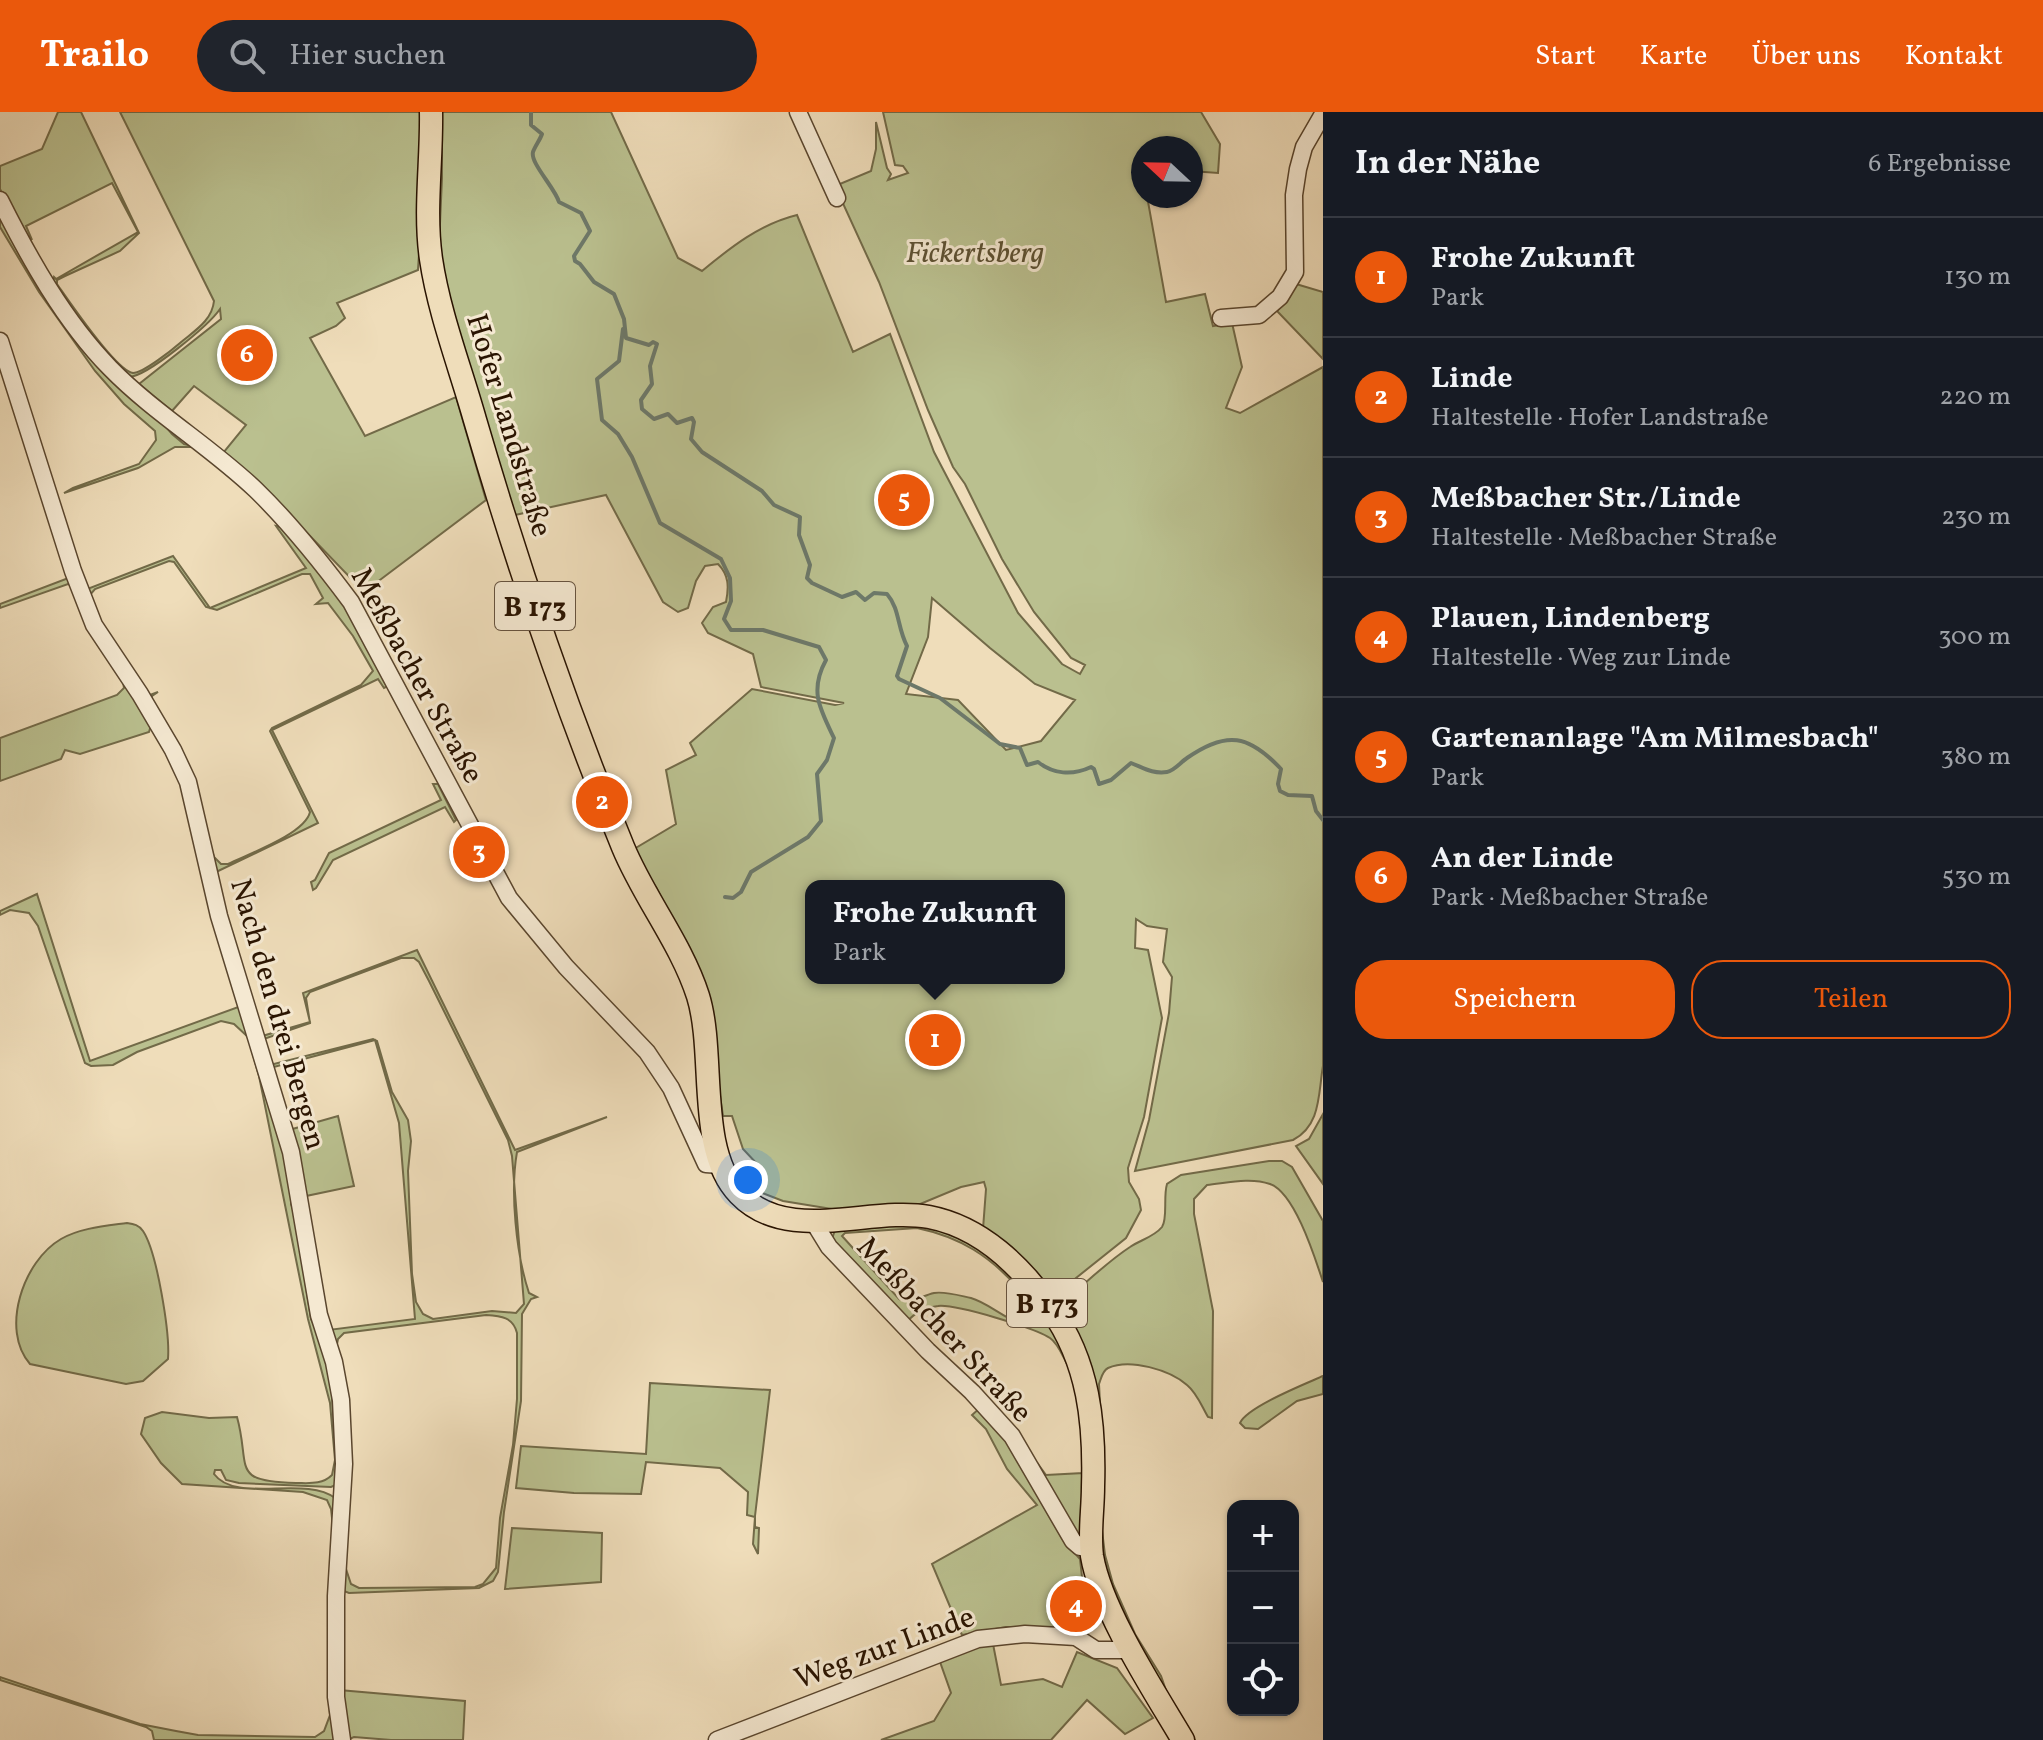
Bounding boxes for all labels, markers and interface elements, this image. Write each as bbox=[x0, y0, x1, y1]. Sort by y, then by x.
search box bbox=[197, 20, 757, 92]
text: Trailo bbox=[40, 30, 149, 83]
icon: search bbox=[225, 34, 269, 78]
text: Hier suchen bbox=[289, 35, 446, 77]
text: Start bbox=[1535, 37, 1596, 76]
text: Karte bbox=[1640, 37, 1707, 76]
text: Über uns bbox=[1751, 37, 1861, 76]
text: Kontakt bbox=[1905, 37, 2003, 76]
north arrow bbox=[1131, 136, 1203, 208]
text: In der Nähe bbox=[1355, 141, 1540, 188]
text: 6 Ergebnisse bbox=[1868, 146, 2011, 182]
park label: Fickertsberg bbox=[906, 233, 1044, 275]
text: Frohe Zukunft bbox=[1431, 238, 1635, 280]
text: 1 bbox=[1376, 259, 1386, 295]
text: 130 m bbox=[1944, 259, 2011, 295]
text: Park bbox=[1431, 280, 1484, 316]
street label: Hofer Landstraße bbox=[454, 309, 562, 542]
pin: 6 bbox=[221, 325, 273, 385]
text: Linde bbox=[1431, 358, 1513, 400]
text: 2 bbox=[1374, 379, 1388, 415]
text: 220 m bbox=[1939, 379, 2011, 415]
text: Haltestelle · Hofer Landstraße bbox=[1431, 400, 1769, 436]
pin: 5 bbox=[878, 470, 930, 530]
text: Meßbacher Str./Linde bbox=[1431, 478, 1741, 520]
text: 3 bbox=[1374, 499, 1388, 535]
text: 230 m bbox=[1941, 499, 2011, 535]
text: Haltestelle · Meßbacher Straße bbox=[1431, 520, 1777, 556]
street label: Meßbacher Straße bbox=[339, 560, 493, 792]
road number: B 173 bbox=[495, 582, 575, 630]
text: Plauen, Lindenberg bbox=[1431, 598, 1710, 640]
text: 4 bbox=[1373, 619, 1389, 655]
text: 300 m bbox=[1938, 619, 2011, 655]
text: Haltestelle · Weg zur Linde bbox=[1431, 640, 1731, 676]
text: Gartenanlage "Am Milmesbach" bbox=[1431, 718, 1879, 760]
text: 5 bbox=[1375, 739, 1387, 775]
text: 380 m bbox=[1941, 739, 2011, 775]
text: Park bbox=[1431, 760, 1484, 796]
pin: 2 bbox=[576, 772, 628, 832]
pin: 3 bbox=[453, 822, 505, 882]
text: An der Linde bbox=[1431, 838, 1613, 880]
text: 6 bbox=[1374, 859, 1388, 895]
text: 530 m bbox=[1942, 859, 2011, 895]
street label: Nach den drei Bergen bbox=[218, 874, 336, 1155]
popup bbox=[805, 880, 1065, 984]
text: Park · Meßbacher Straße bbox=[1431, 880, 1708, 916]
text: Frohe Zukunft bbox=[833, 893, 1037, 935]
text: Park bbox=[833, 935, 886, 971]
button: Speichern bbox=[1355, 960, 1675, 1039]
button: Teilen bbox=[1691, 960, 2011, 1039]
pin: 1 bbox=[909, 1010, 961, 1070]
your location bbox=[728, 1160, 768, 1200]
street label: Meßbacher Straße bbox=[846, 1228, 1041, 1433]
road number: B 173 bbox=[1007, 1279, 1087, 1327]
map controls bbox=[1227, 1500, 1299, 1716]
button: + bbox=[1227, 1500, 1299, 1572]
button: − bbox=[1227, 1572, 1299, 1644]
pin: 4 bbox=[1050, 1576, 1102, 1636]
street label: Weg zur Linde bbox=[789, 1597, 980, 1701]
button: locate bbox=[1227, 1644, 1299, 1716]

